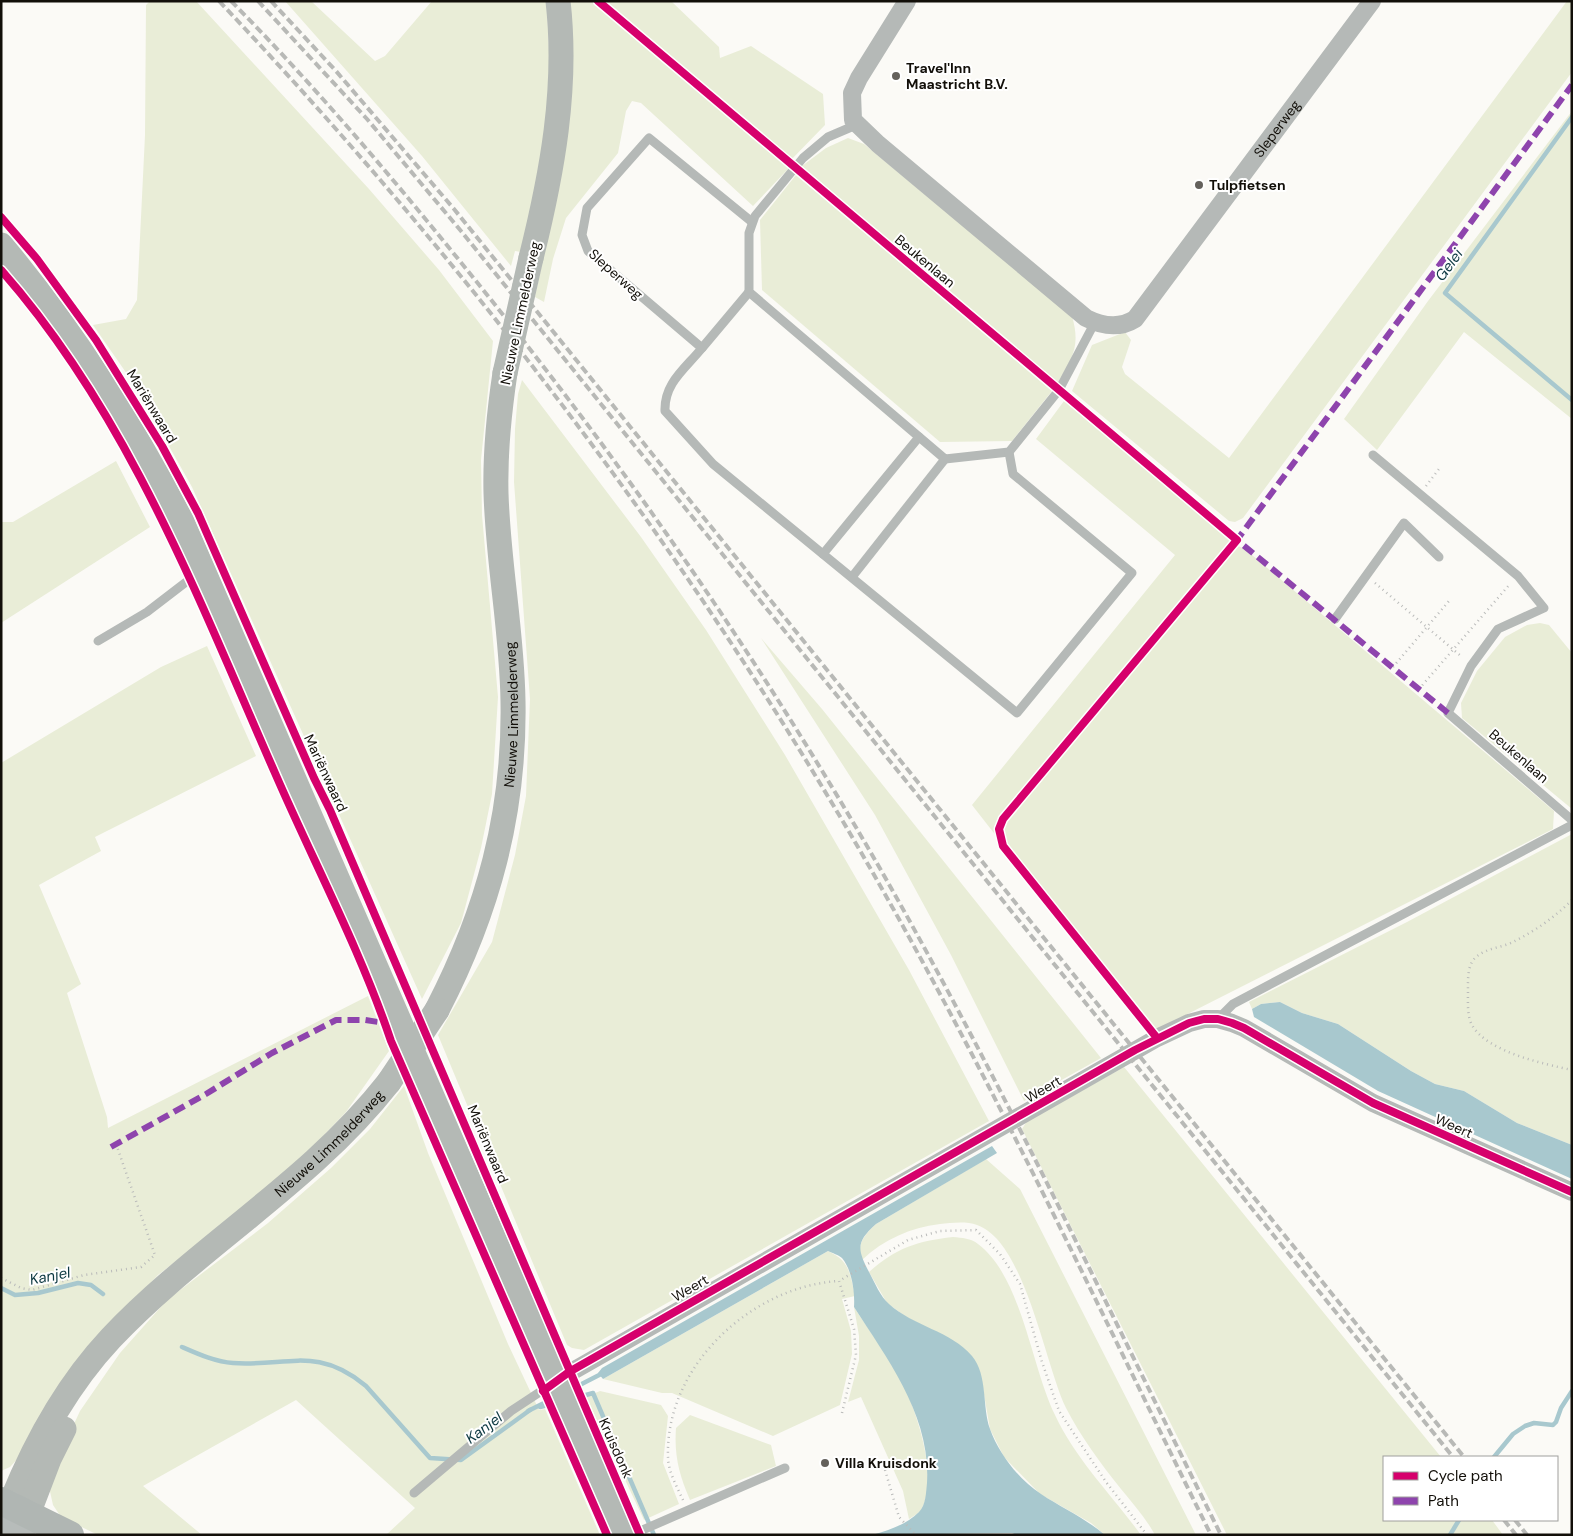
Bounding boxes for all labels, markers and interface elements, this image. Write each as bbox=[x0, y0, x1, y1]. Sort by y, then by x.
place label: Travel'Inn Maastricht B.V. bbox=[906, 59, 1008, 93]
marker: Travel'Inn Maastricht B.V. bbox=[890, 70, 902, 82]
street label: Sleperweg bbox=[1250, 96, 1304, 161]
place label: Tulpfietsen bbox=[1209, 176, 1286, 194]
marker: Tulpfietsen bbox=[1193, 179, 1205, 191]
street label: Beukenlaan bbox=[891, 231, 959, 291]
street label: Nieuwe Limmelderweg bbox=[496, 240, 544, 386]
water label: Gelei bbox=[1430, 244, 1468, 285]
street label: Sleperweg bbox=[585, 245, 647, 303]
street label: Mariënwaard bbox=[123, 366, 181, 446]
street label: Nieuwe Limmelderweg bbox=[500, 641, 522, 788]
street label: Beukenlaan bbox=[1485, 725, 1553, 787]
street label: Mariënwaard bbox=[300, 731, 352, 815]
street label: Weert bbox=[1021, 1071, 1065, 1107]
street label: Nieuwe Limmelderweg bbox=[271, 1086, 388, 1201]
street label: Mariënwaard bbox=[463, 1102, 513, 1186]
street label: Weert bbox=[1432, 1110, 1476, 1142]
water label: Kanjel bbox=[28, 1262, 73, 1290]
street label: Weert bbox=[668, 1270, 712, 1306]
water label: Kanjel bbox=[462, 1407, 507, 1448]
street label: Kruisdonk bbox=[595, 1415, 637, 1481]
place label: Villa Kruisdonk bbox=[835, 1454, 937, 1472]
legend bbox=[1383, 1456, 1558, 1521]
marker: Villa Kruisdonk bbox=[819, 1457, 831, 1469]
text: Cycle path bbox=[1428, 1466, 1503, 1486]
text: Path bbox=[1428, 1491, 1459, 1511]

